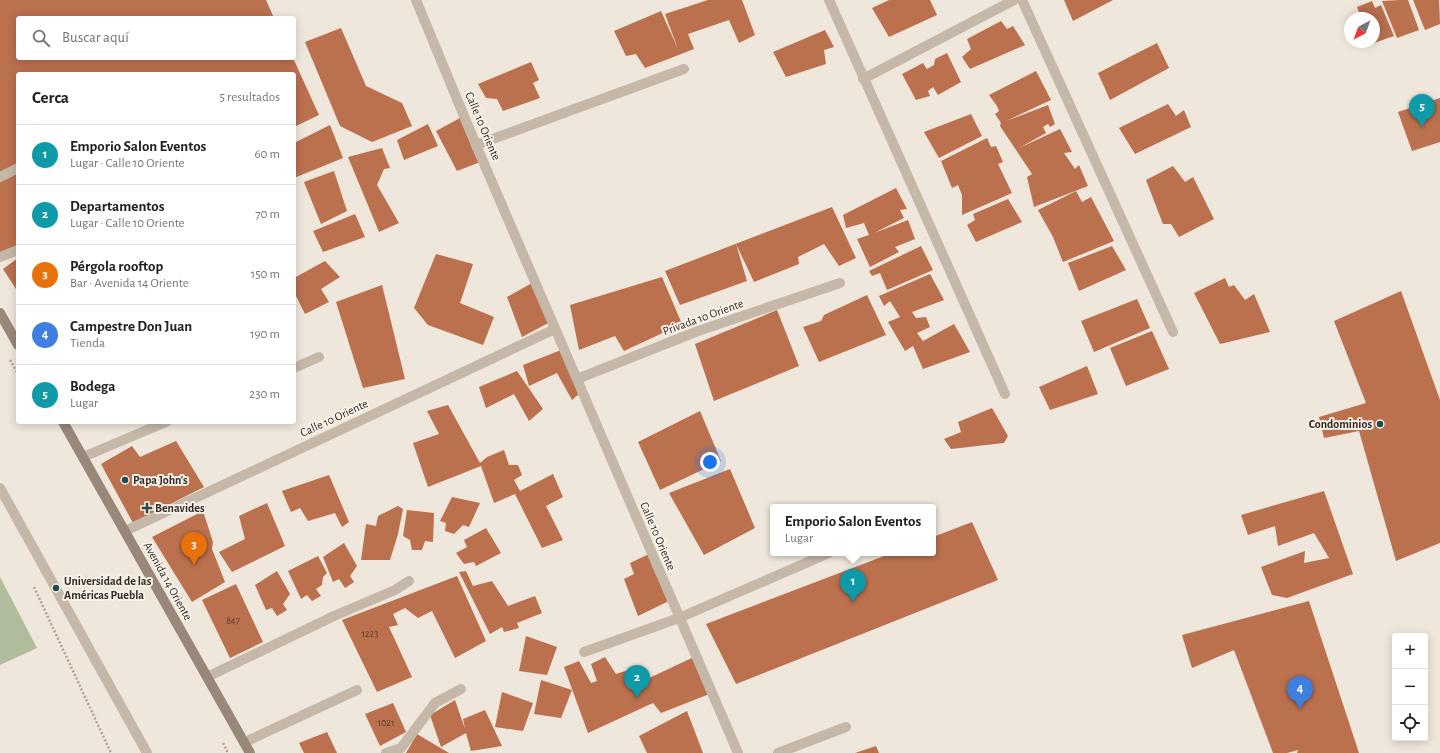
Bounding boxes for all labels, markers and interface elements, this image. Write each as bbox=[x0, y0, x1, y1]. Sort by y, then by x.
north arrow bbox=[1344, 12, 1380, 48]
search box bbox=[16, 16, 296, 60]
icon: search bbox=[30, 27, 52, 49]
text: Buscar aquí bbox=[62, 30, 129, 45]
text: Cerca bbox=[32, 89, 69, 106]
street label: Calle 10 Oriente bbox=[463, 90, 503, 162]
text: 5 resultados bbox=[220, 91, 280, 104]
pin: 5 bbox=[1409, 94, 1435, 127]
text: Emporio Salon Eventos bbox=[70, 139, 206, 154]
text: 1 bbox=[43, 148, 47, 161]
text: 60 m bbox=[254, 148, 280, 161]
text: Lugar · Calle 10 Oriente bbox=[70, 157, 185, 170]
text: Departamentos bbox=[70, 199, 164, 214]
text: 2 bbox=[42, 208, 48, 221]
text: 70 m bbox=[255, 208, 280, 221]
text: Lugar · Calle 10 Oriente bbox=[70, 217, 185, 230]
text: Pérgola rooftop bbox=[70, 259, 163, 274]
text: 3 bbox=[42, 268, 48, 281]
text: 150 m bbox=[251, 268, 280, 281]
text: Bar · Avenida 14 Oriente bbox=[70, 277, 189, 290]
street label: Privada 10 Oriente bbox=[661, 297, 745, 337]
text: Campestre Don Juan bbox=[70, 319, 192, 334]
text: 4 bbox=[42, 328, 48, 341]
text: 190 m bbox=[250, 328, 280, 341]
text: Tienda bbox=[70, 337, 105, 350]
text: Bodega bbox=[70, 379, 115, 394]
text: 5 bbox=[42, 388, 48, 401]
text: 230 m bbox=[249, 388, 280, 401]
text: Lugar bbox=[70, 397, 98, 410]
street label: Calle 10 Oriente bbox=[298, 397, 370, 439]
place label: Condominios bbox=[1309, 418, 1372, 430]
marker: Condominios bbox=[1375, 419, 1385, 429]
your location bbox=[700, 452, 720, 472]
place label: Papa John's bbox=[133, 474, 188, 486]
marker: Papa John's bbox=[120, 475, 130, 485]
street label: Calle 10 Oriente bbox=[638, 500, 678, 572]
place label: Benavides bbox=[155, 502, 205, 514]
marker: Benavides bbox=[142, 503, 152, 513]
popup bbox=[770, 504, 936, 556]
text: Emporio Salon Eventos bbox=[785, 514, 921, 529]
pin: 3 bbox=[181, 532, 207, 565]
text: Lugar bbox=[785, 532, 813, 545]
street label: Avenida 14 Oriente bbox=[142, 540, 194, 622]
pin: 1 bbox=[840, 569, 866, 602]
place label: Universidad de las Américas Puebla bbox=[64, 575, 152, 601]
marker: Universidad de las Américas Puebla bbox=[51, 583, 61, 593]
house number: 847 bbox=[226, 616, 240, 626]
house number: 1223 bbox=[362, 629, 378, 639]
map controls bbox=[1392, 633, 1428, 741]
button: + bbox=[1392, 633, 1428, 669]
pin: 2 bbox=[624, 665, 650, 698]
button: − bbox=[1392, 669, 1428, 705]
pin: 4 bbox=[1287, 676, 1313, 709]
button: locate bbox=[1392, 705, 1428, 741]
house number: 1021 bbox=[378, 718, 394, 728]

